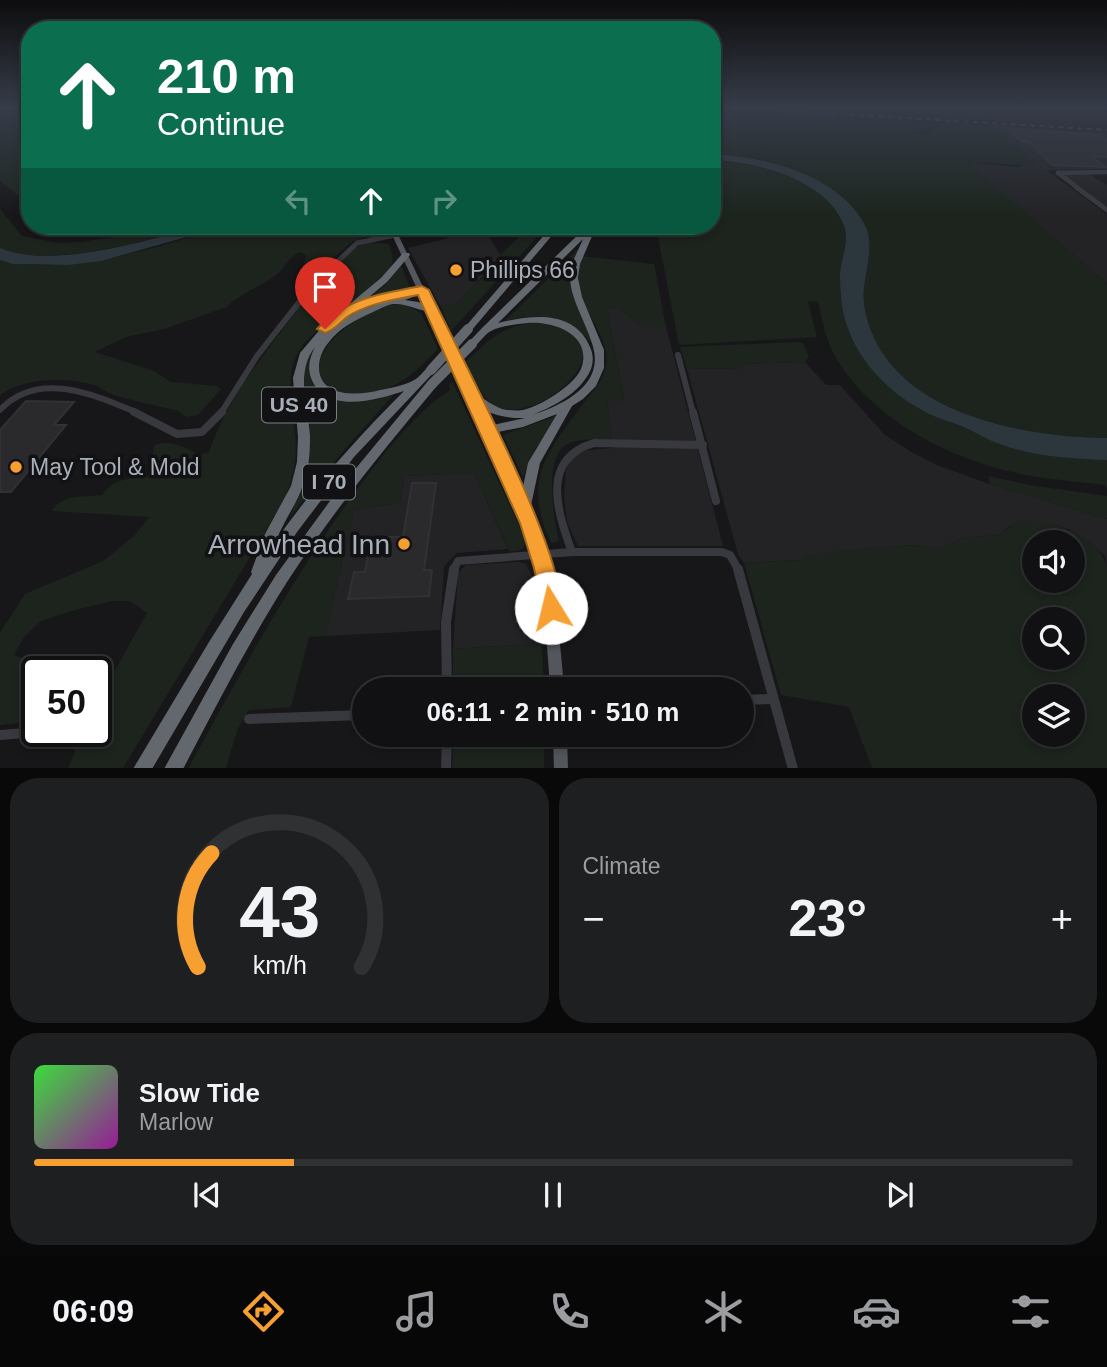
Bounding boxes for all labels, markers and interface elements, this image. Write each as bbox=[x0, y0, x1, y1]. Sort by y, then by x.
icon: ahead bbox=[42, 49, 133, 140]
text: 210 m bbox=[157, 49, 296, 103]
text: Continue bbox=[157, 106, 285, 142]
icon: left bbox=[279, 182, 317, 220]
icon: ahead bbox=[352, 182, 390, 220]
icon: right bbox=[425, 182, 463, 220]
pin bbox=[295, 257, 355, 329]
place label: Phillips 66 bbox=[470, 257, 575, 283]
marker: Phillips 66 bbox=[448, 262, 464, 278]
icon: arrive bbox=[306, 268, 344, 306]
road number: US 40 bbox=[262, 388, 336, 422]
place label: May Tool & Mold bbox=[30, 454, 200, 480]
marker: May Tool & Mold bbox=[8, 459, 24, 475]
road number: I 70 bbox=[303, 464, 355, 500]
place label: Arrowhead Inn bbox=[208, 529, 390, 560]
map controls bbox=[1022, 530, 1085, 747]
button: sound bbox=[1022, 530, 1085, 593]
marker: Arrowhead Inn bbox=[396, 536, 412, 552]
position arrow bbox=[514, 571, 588, 645]
button: search bbox=[1022, 607, 1085, 670]
speed limit sign: 50 bbox=[21, 656, 112, 747]
button: layers bbox=[1022, 684, 1085, 747]
text: 06:11 · 2 min · 510 m bbox=[427, 697, 679, 727]
text: Climate bbox=[583, 853, 660, 879]
text: 43 bbox=[239, 871, 320, 952]
text: 23° bbox=[788, 889, 867, 947]
text: − bbox=[583, 898, 605, 940]
text: + bbox=[1051, 898, 1073, 940]
text: km/h bbox=[252, 950, 306, 978]
text: Slow Tide bbox=[139, 1078, 260, 1108]
text: Marlow bbox=[139, 1109, 213, 1135]
icon: previous bbox=[188, 1176, 226, 1214]
icon: pause bbox=[534, 1176, 572, 1214]
icon: next bbox=[881, 1176, 919, 1214]
icon: directions bbox=[239, 1287, 288, 1336]
icon: music bbox=[392, 1287, 441, 1336]
icon: phone bbox=[545, 1287, 594, 1336]
icon: climate bbox=[699, 1287, 748, 1336]
icon: car bbox=[852, 1287, 901, 1336]
icon: filters bbox=[1006, 1287, 1055, 1336]
text: 06:09 bbox=[52, 1293, 134, 1329]

